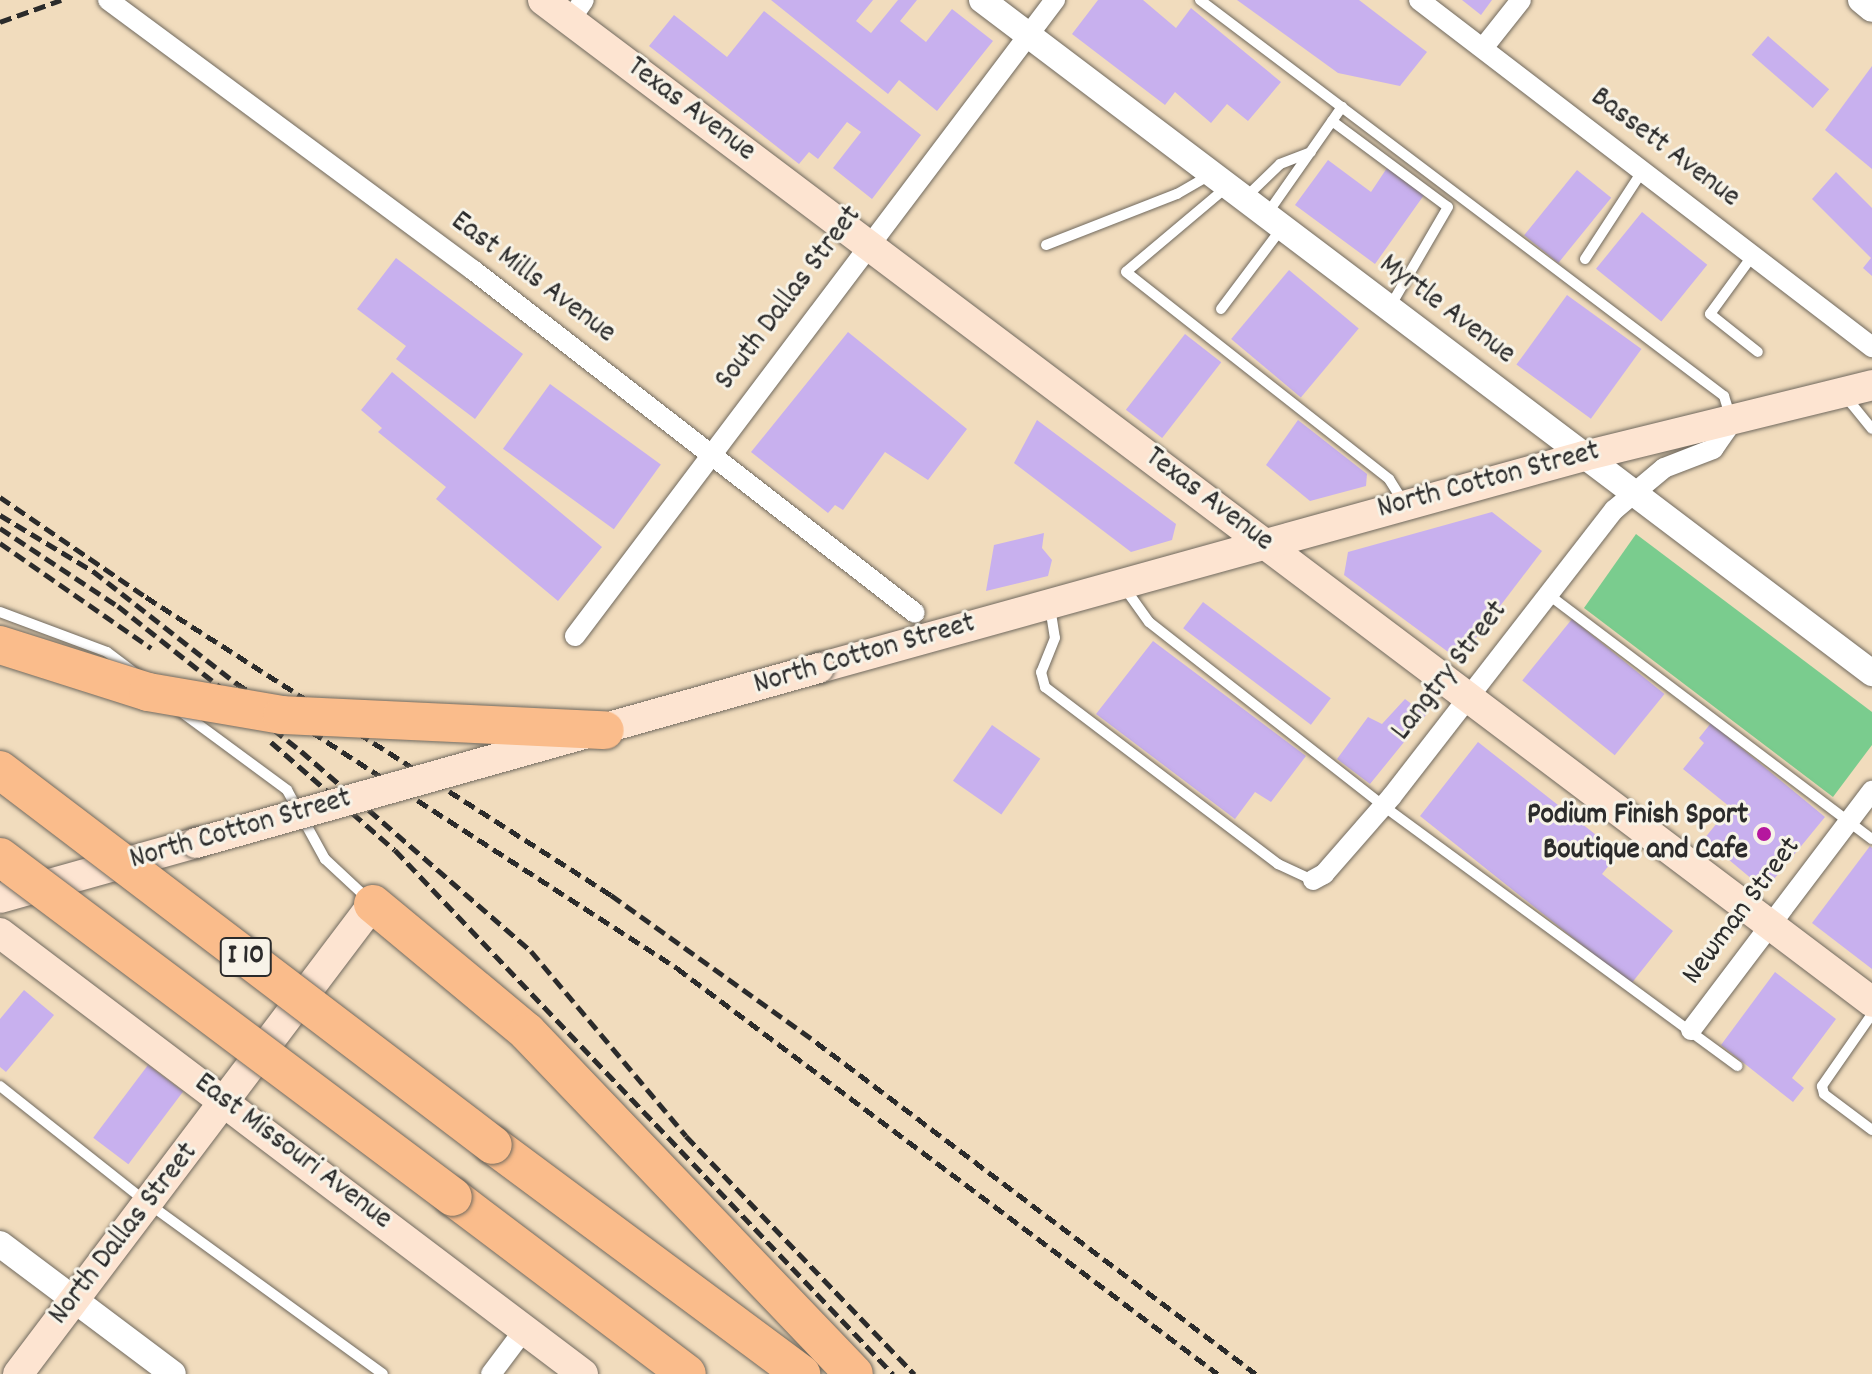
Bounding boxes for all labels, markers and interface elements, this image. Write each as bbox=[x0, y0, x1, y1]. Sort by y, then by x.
street label: Texas Avenue bbox=[618, 51, 762, 171]
street label: Bassett Avenue bbox=[1582, 81, 1746, 217]
street label: South Dallas Street bbox=[709, 200, 871, 398]
street label: East Mills Avenue bbox=[442, 205, 622, 353]
street label: Myrtle Avenue bbox=[1371, 248, 1521, 374]
street label: North Cotton Street bbox=[1374, 435, 1604, 529]
street label: Texas Avenue bbox=[1136, 441, 1280, 561]
street label: Langtry Street bbox=[1385, 595, 1517, 749]
street label: North Cotton Street bbox=[750, 607, 980, 705]
street label: North Cotton Street bbox=[126, 782, 356, 880]
place label: Podium Finish Sport Boutique and Cafe bbox=[1527, 799, 1748, 870]
marker: Podium Finish Sport Boutique and Cafe bbox=[1755, 825, 1773, 843]
street label: Newman Street bbox=[1676, 831, 1810, 993]
road number: I 10 bbox=[218, 933, 274, 981]
street label: East Missouri Avenue bbox=[186, 1067, 398, 1239]
street label: North Dallas Street bbox=[43, 1137, 207, 1333]

